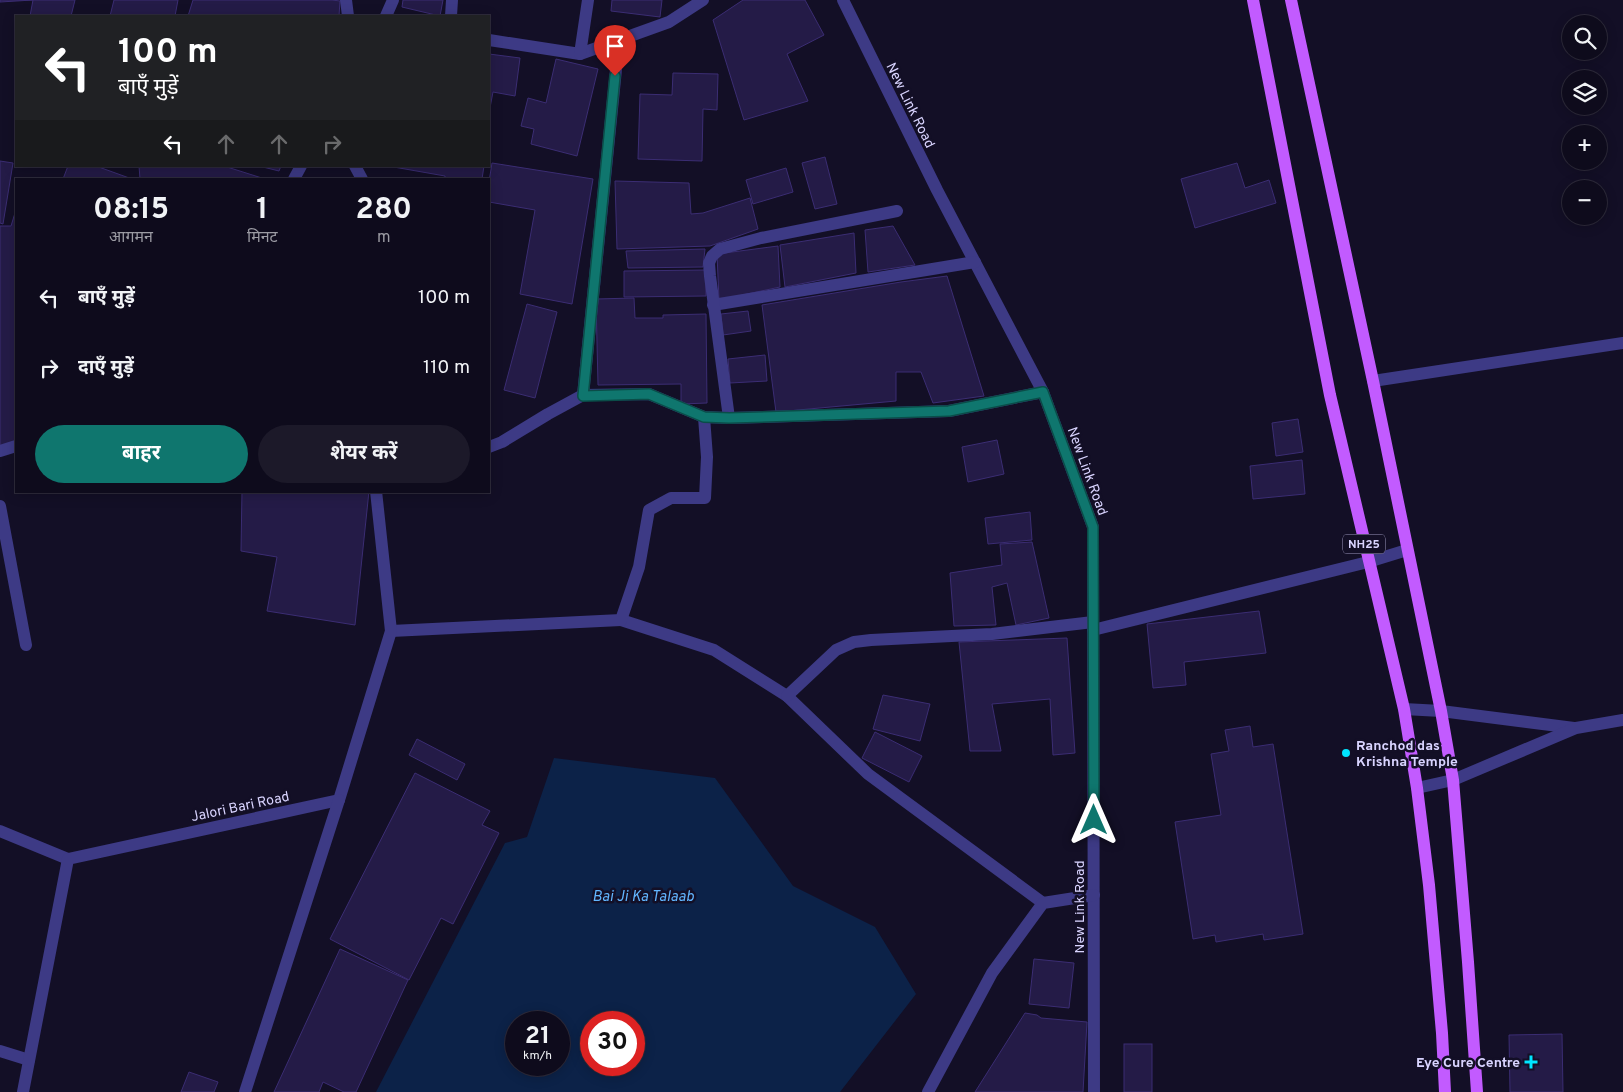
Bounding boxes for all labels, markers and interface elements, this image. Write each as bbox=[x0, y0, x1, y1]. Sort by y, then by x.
map controls bbox=[1562, 15, 1607, 225]
button: search bbox=[1562, 15, 1607, 60]
pin bbox=[594, 25, 636, 76]
text: 100 m bbox=[118, 31, 218, 75]
icon: arrive bbox=[601, 32, 629, 60]
icon: left bbox=[35, 35, 100, 100]
street label: New Link Road bbox=[882, 60, 938, 151]
button: layers bbox=[1562, 70, 1607, 115]
text: बाएँ मुड़ें bbox=[118, 75, 179, 102]
button: + bbox=[1562, 125, 1607, 170]
icon: left bbox=[159, 130, 187, 158]
icon: ahead bbox=[212, 130, 240, 158]
icon: ahead bbox=[265, 130, 293, 158]
icon: right bbox=[318, 130, 346, 158]
button: − bbox=[1562, 180, 1607, 225]
text: 08:15 bbox=[93, 192, 169, 229]
text: 1 bbox=[256, 192, 268, 229]
text: 280 bbox=[356, 192, 412, 229]
text: आगमन bbox=[109, 228, 153, 248]
text: मिनट bbox=[247, 228, 278, 248]
text: m bbox=[377, 228, 391, 248]
icon: left bbox=[35, 284, 63, 312]
text: बाएँ मुड़ें bbox=[78, 286, 135, 310]
text: 100 m bbox=[418, 286, 470, 310]
icon: right bbox=[35, 354, 63, 382]
text: दाएँ मुड़ें bbox=[78, 356, 134, 380]
text: 110 m bbox=[423, 356, 470, 380]
button: बाहर bbox=[35, 425, 248, 483]
button: शेयर करें bbox=[258, 425, 470, 483]
street label: New Link Road bbox=[1063, 425, 1110, 518]
road number: NH25 bbox=[1343, 534, 1385, 554]
place label: Ranchod das Krishna Temple bbox=[1356, 738, 1458, 771]
marker: Ranchod das Krishna Temple bbox=[1340, 747, 1352, 759]
street label: Jalori Bari Road bbox=[190, 789, 291, 826]
position arrow bbox=[1067, 793, 1119, 845]
street label: New Link Road bbox=[1072, 860, 1089, 954]
water label: Bai Ji Ka Talaab bbox=[592, 888, 695, 907]
speed limit sign: 30 bbox=[580, 1011, 645, 1076]
text: 21 bbox=[525, 1021, 550, 1053]
text: km/h bbox=[523, 1048, 552, 1064]
place label: Eye Cure Centre bbox=[1416, 1055, 1520, 1072]
marker: Eye Cure Centre bbox=[1524, 1055, 1538, 1069]

